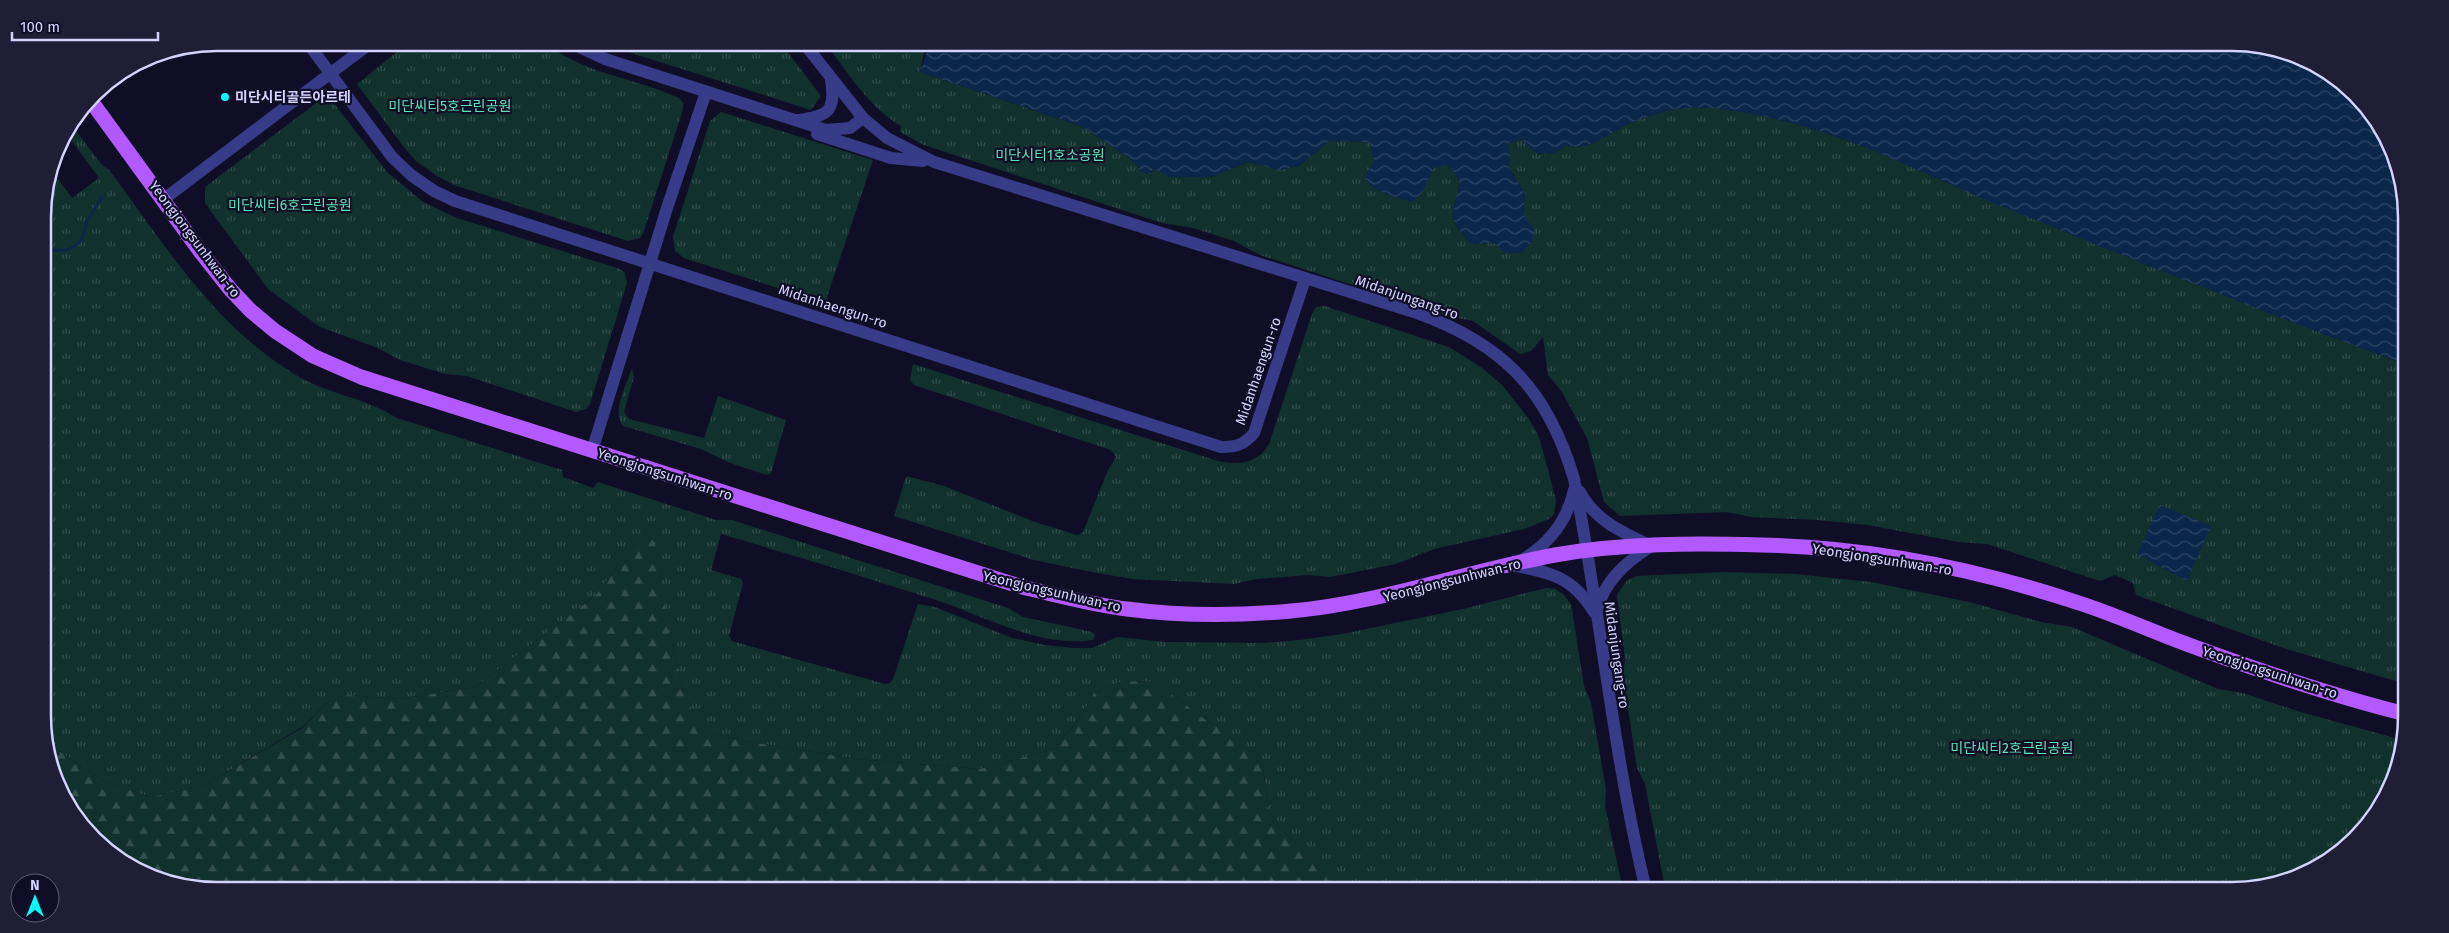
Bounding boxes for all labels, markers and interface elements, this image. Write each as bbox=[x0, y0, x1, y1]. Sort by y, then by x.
scale bar bbox=[12, 10, 159, 42]
text: 100 m bbox=[20, 18, 60, 36]
place label: 미단시티골든아르테 bbox=[235, 89, 351, 106]
marker: 미단시티골든아르테 bbox=[219, 91, 231, 103]
park label: 미단씨티5호근린공원 bbox=[389, 98, 511, 115]
park label: 미단시티1호소공원 bbox=[995, 147, 1105, 164]
street label: Yeongjongsunhwan-ro bbox=[145, 178, 244, 301]
park label: 미단씨티6호근린공원 bbox=[228, 197, 352, 214]
street label: Midanjungang-ro bbox=[1353, 272, 1461, 323]
street label: Midanhaengun-ro bbox=[776, 281, 889, 332]
street label: Midanhaengun-ro bbox=[1232, 315, 1285, 427]
street label: Yeongjongsunhwan-ro bbox=[595, 445, 735, 504]
street label: Yeongjongsunhwan-ro bbox=[1811, 540, 1953, 579]
street label: Yeongjongsunhwan-ro bbox=[1382, 555, 1523, 606]
street label: Yeongjongsunhwan-ro bbox=[981, 567, 1123, 616]
street label: Midanjungang-ro bbox=[1601, 600, 1632, 710]
street label: Yeongjongsunhwan-ro bbox=[2200, 643, 2340, 702]
park label: 미단씨티2호근린공원 bbox=[1951, 740, 2073, 757]
north arrow bbox=[10, 873, 60, 923]
text: N bbox=[30, 877, 40, 894]

